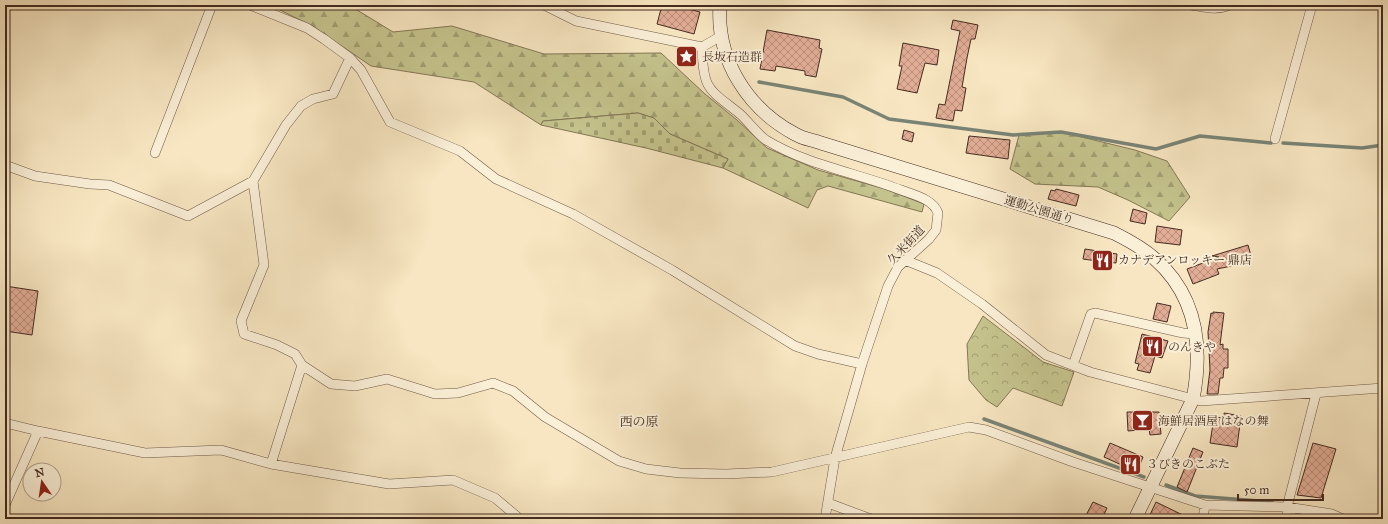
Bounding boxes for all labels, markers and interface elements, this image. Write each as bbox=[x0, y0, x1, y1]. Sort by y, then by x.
place icon: 長坂石造群 bbox=[674, 44, 700, 70]
place label: 長坂石造群 bbox=[702, 50, 762, 64]
street label: 運動公園通り bbox=[1003, 193, 1075, 227]
street label: 久米街道 bbox=[885, 223, 927, 267]
restaurant icon: カナデアンロッキー 鼎店 bbox=[1090, 247, 1116, 273]
place label: カナデアンロッキー 鼎店 bbox=[1118, 253, 1252, 267]
restaurant icon: のんきや bbox=[1140, 334, 1166, 360]
place label: のんきや bbox=[1168, 340, 1216, 354]
bar icon: 海鮮居酒屋 はなの舞 bbox=[1130, 408, 1156, 434]
district label: 西の原 bbox=[619, 414, 659, 430]
place label: 海鮮居酒屋 はなの舞 bbox=[1158, 414, 1269, 428]
restaurant icon: ３びきのこぶた bbox=[1117, 451, 1143, 477]
place label: ３びきのこぶた bbox=[1146, 457, 1230, 471]
north arrow bbox=[22, 462, 62, 502]
text: N bbox=[34, 465, 47, 480]
scale bar bbox=[1238, 476, 1323, 502]
text: 50 m bbox=[1244, 483, 1269, 497]

